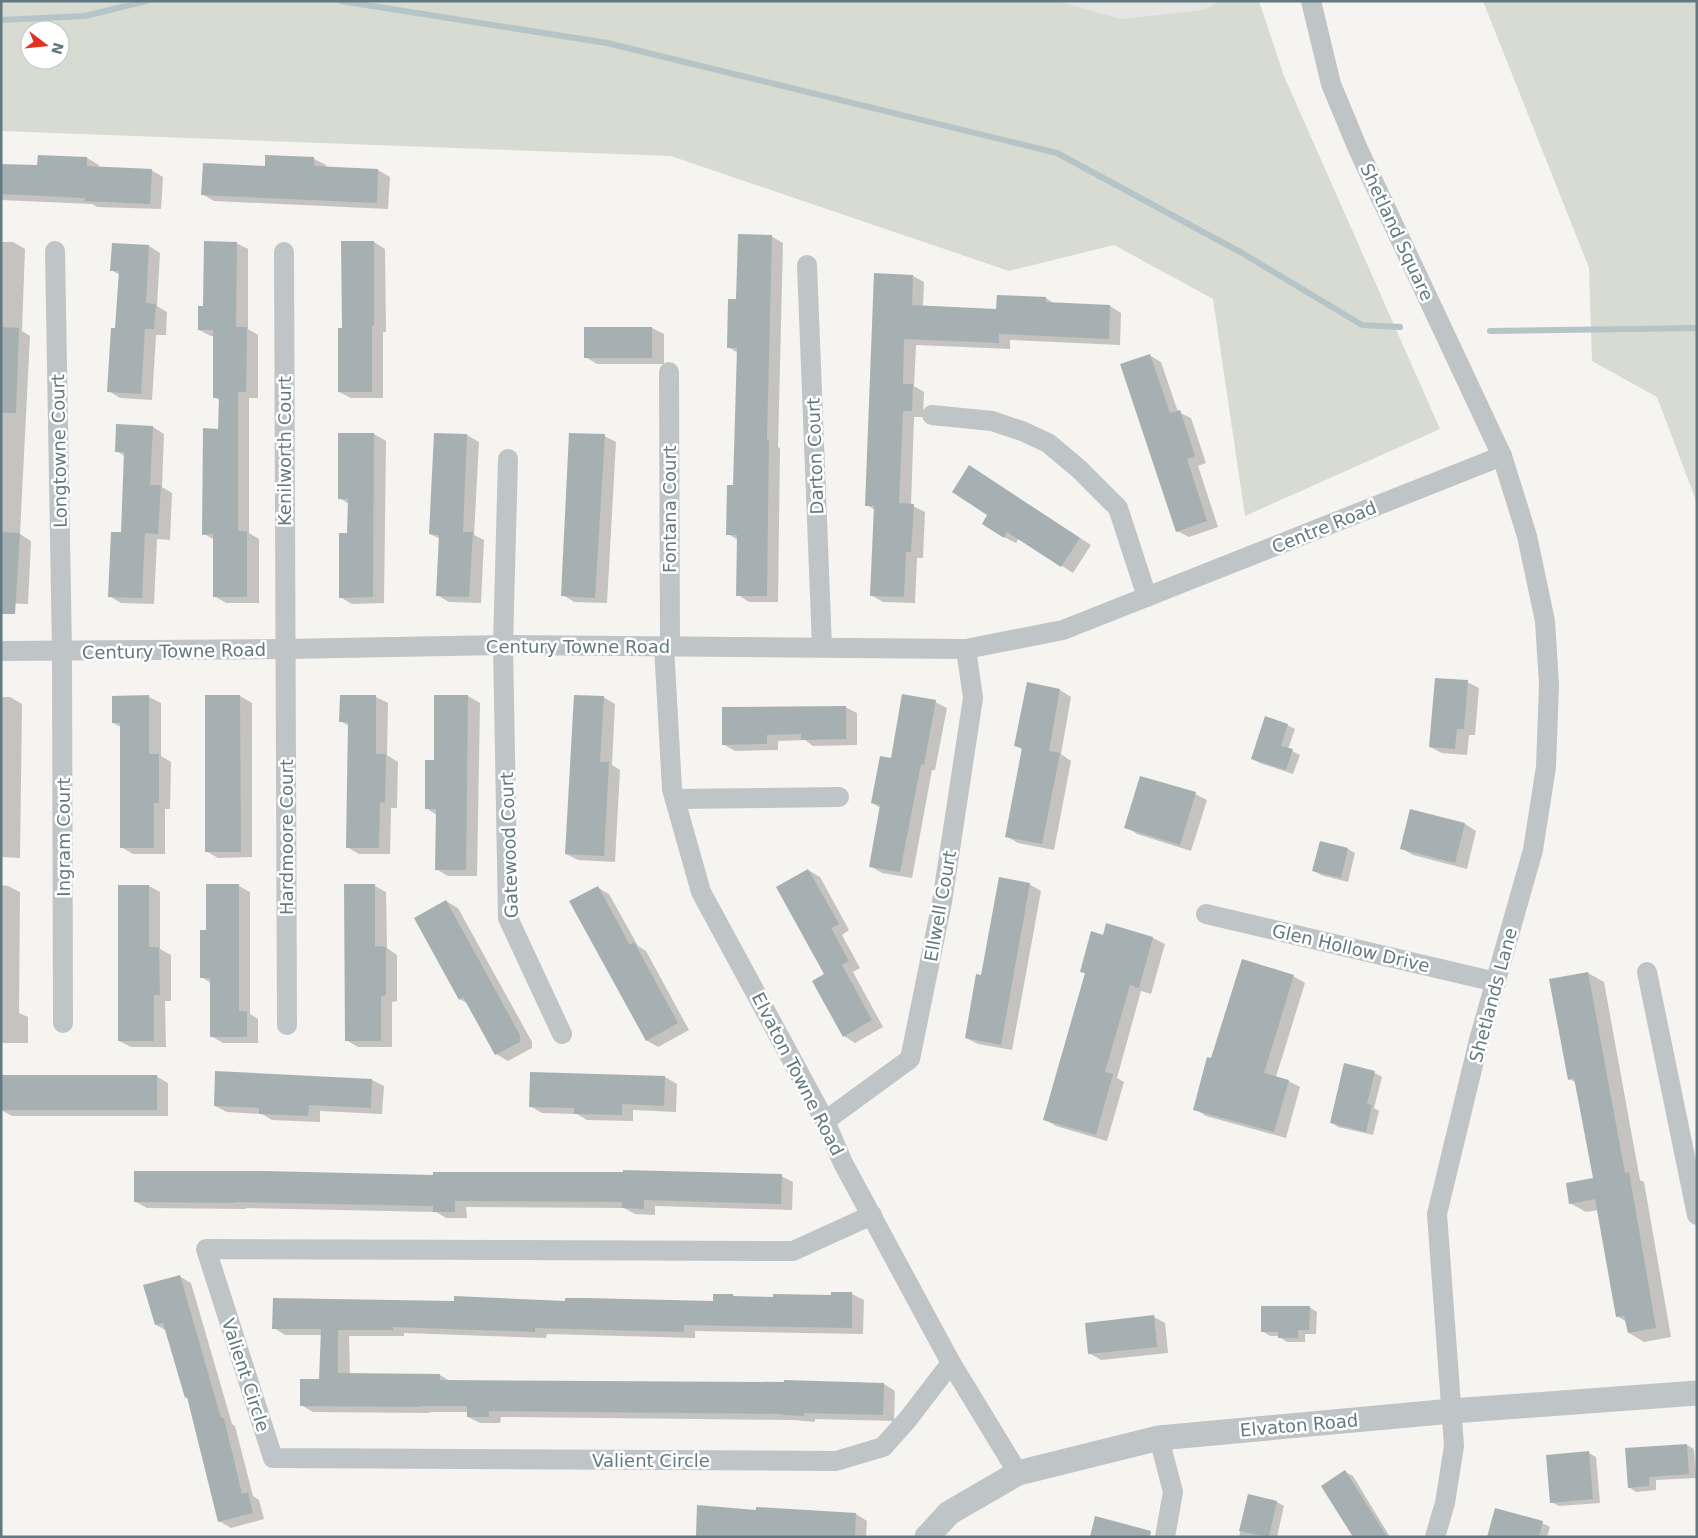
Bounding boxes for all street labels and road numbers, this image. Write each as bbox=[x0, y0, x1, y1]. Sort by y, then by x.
street label: Shetland Square bbox=[1356, 160, 1438, 304]
street label: Longtowne Court bbox=[47, 374, 71, 528]
street label: Kenilworth Court bbox=[274, 376, 295, 526]
street label: Darton Court bbox=[802, 397, 828, 515]
street label: Fontana Court bbox=[659, 445, 680, 573]
street label: Centre Road bbox=[1269, 496, 1379, 558]
street label: Century Towne Road bbox=[486, 636, 670, 657]
street label: Century Towne Road bbox=[82, 639, 266, 663]
street label: Hardmoore Court bbox=[276, 759, 297, 915]
street label: Gatewood Court bbox=[496, 771, 522, 919]
street label: Ingram Court bbox=[53, 777, 74, 897]
street label: Ellwell Court bbox=[920, 849, 960, 963]
street label: Glen Hollow Drive bbox=[1270, 920, 1432, 976]
street label: Shetlands Lane bbox=[1465, 925, 1521, 1065]
street label: Elvaton Towne Road bbox=[748, 989, 848, 1159]
street label: Valient Circle bbox=[218, 1316, 274, 1434]
street label: Elvaton Road bbox=[1239, 1409, 1359, 1441]
street label: Valient Circle bbox=[592, 1450, 710, 1471]

